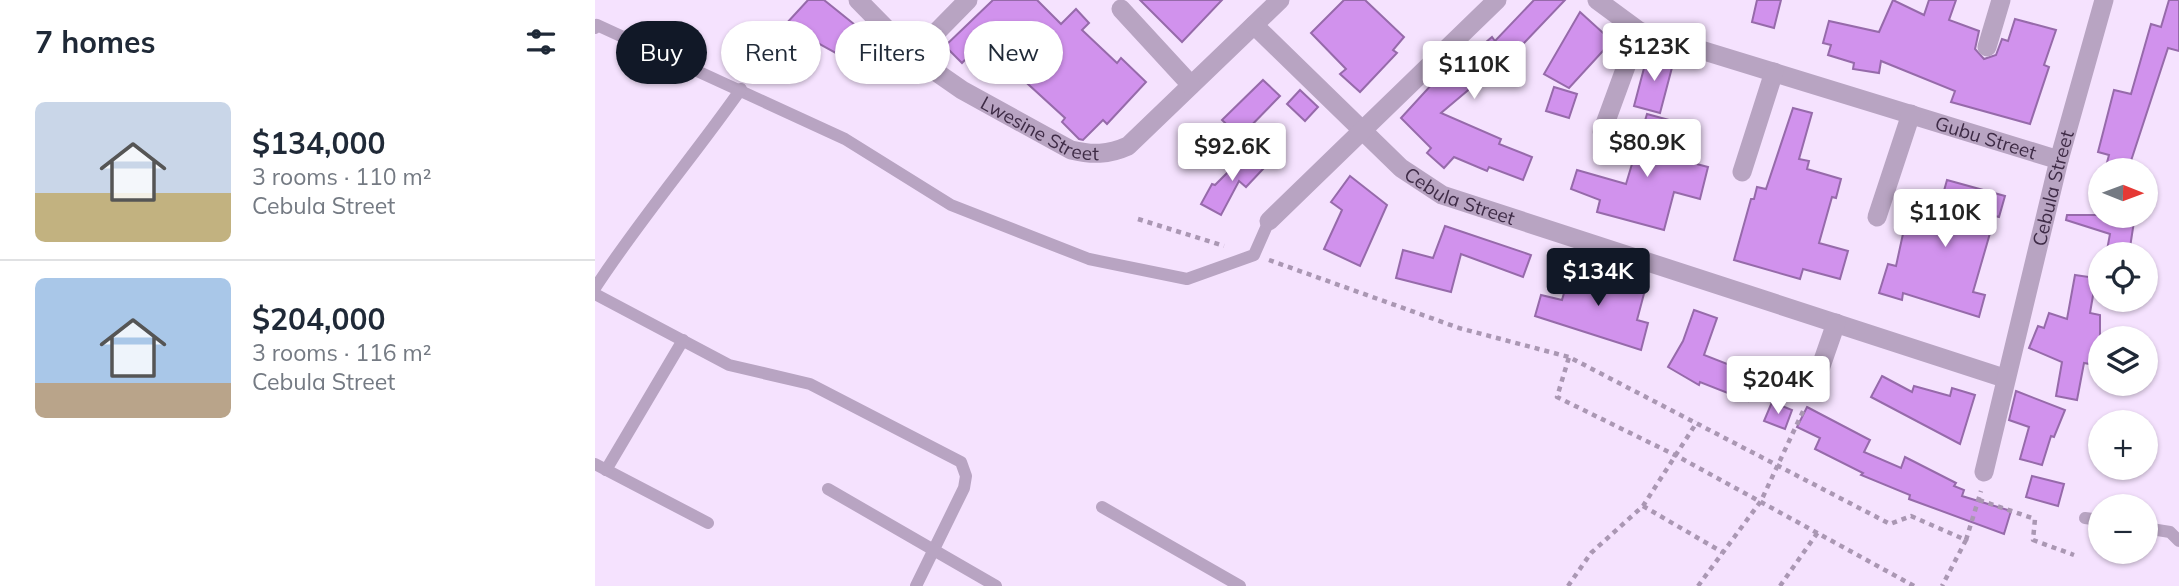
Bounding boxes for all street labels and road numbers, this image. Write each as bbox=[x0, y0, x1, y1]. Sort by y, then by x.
street label: Lwesine Street bbox=[977, 91, 1099, 165]
street label: Gubu Street bbox=[1932, 111, 2040, 164]
street label: Cebula Street bbox=[2027, 127, 2079, 249]
street label: Cebula Street bbox=[1400, 162, 1518, 230]

